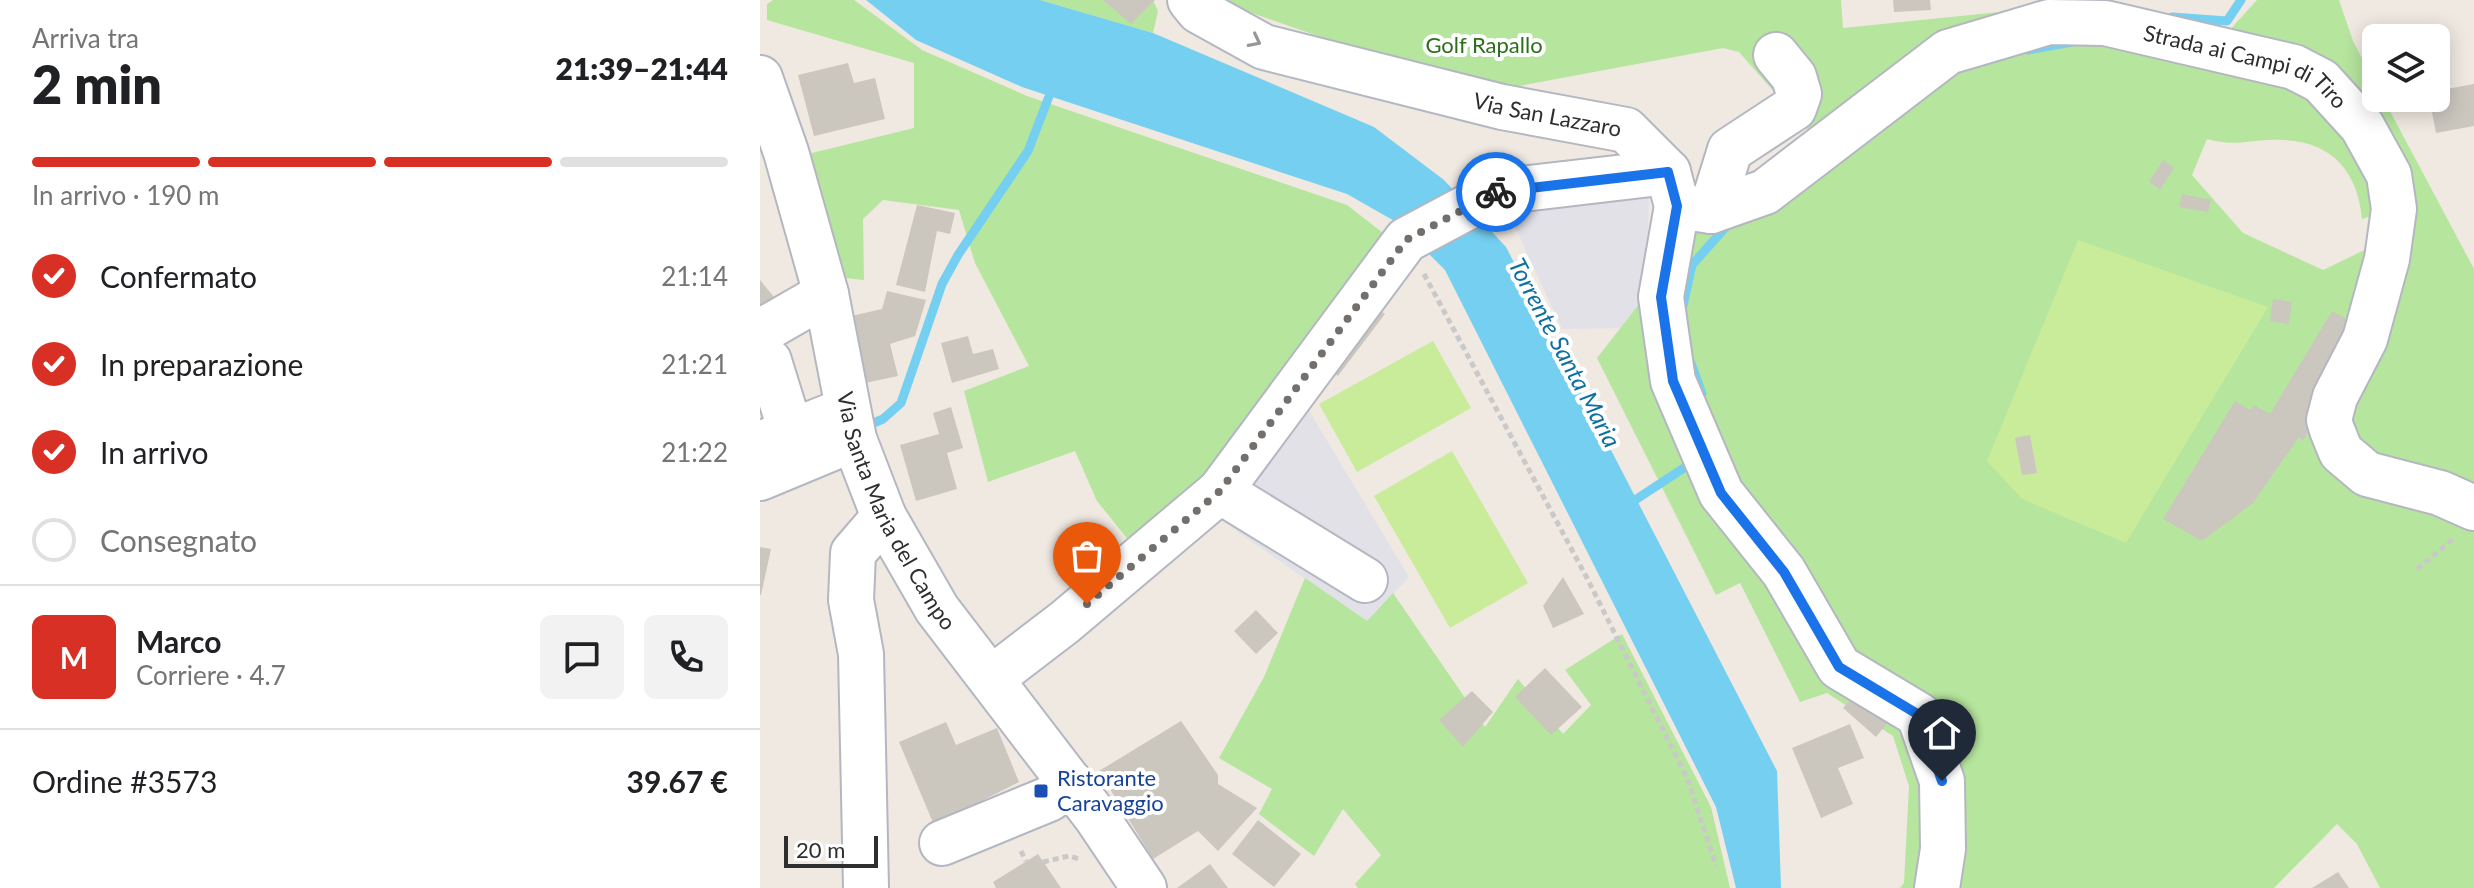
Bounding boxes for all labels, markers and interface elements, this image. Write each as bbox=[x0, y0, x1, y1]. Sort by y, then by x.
street label: Strada ai Campi di Tiro bbox=[2141, 18, 2353, 114]
text: Arriva tra bbox=[32, 22, 139, 54]
map controls bbox=[2362, 24, 2450, 112]
button: layers bbox=[2362, 24, 2450, 112]
park label: Golf Rapallo bbox=[1425, 31, 1543, 58]
one-way arrow bbox=[1247, 32, 1262, 47]
text: 21:39–21:44 bbox=[555, 50, 728, 86]
text: 2 min bbox=[32, 53, 162, 115]
street label: Via San Lazzaro bbox=[1470, 86, 1624, 142]
courier bbox=[1456, 152, 1536, 232]
icon: bike bbox=[1474, 170, 1518, 214]
text: In arrivo · 190 m bbox=[32, 179, 220, 211]
water label: Torrente Santa Maria bbox=[1503, 253, 1627, 452]
icon: check bbox=[32, 254, 76, 298]
text: Confermato bbox=[100, 258, 257, 294]
text: 21:14 bbox=[661, 260, 728, 292]
icon: check bbox=[32, 342, 76, 386]
text: In preparazione bbox=[100, 346, 303, 382]
text: 21:21 bbox=[661, 348, 728, 380]
street label: Via Santa Maria del Campo bbox=[832, 389, 962, 635]
icon: check bbox=[32, 430, 76, 474]
text: In arrivo bbox=[100, 434, 209, 470]
text: 21:22 bbox=[661, 436, 728, 468]
text: Consegnato bbox=[100, 522, 257, 558]
pin bbox=[1053, 522, 1121, 604]
icon: bag bbox=[1065, 534, 1109, 578]
button: chat bbox=[540, 615, 624, 699]
button: phone bbox=[644, 615, 728, 699]
text: Marco bbox=[136, 623, 221, 659]
text: M bbox=[60, 639, 88, 675]
text: Corriere · 4.7 bbox=[136, 659, 286, 691]
pin bbox=[1908, 699, 1976, 781]
icon: home bbox=[1920, 711, 1964, 755]
text: Ordine #3573 bbox=[32, 763, 217, 799]
text: 39.67 € bbox=[627, 763, 728, 799]
place label: Ristorante Caravaggio bbox=[1057, 764, 1164, 816]
marker: Ristorante Caravaggio bbox=[1032, 782, 1050, 800]
scale bar bbox=[784, 832, 878, 868]
text: 20 m bbox=[796, 836, 845, 863]

